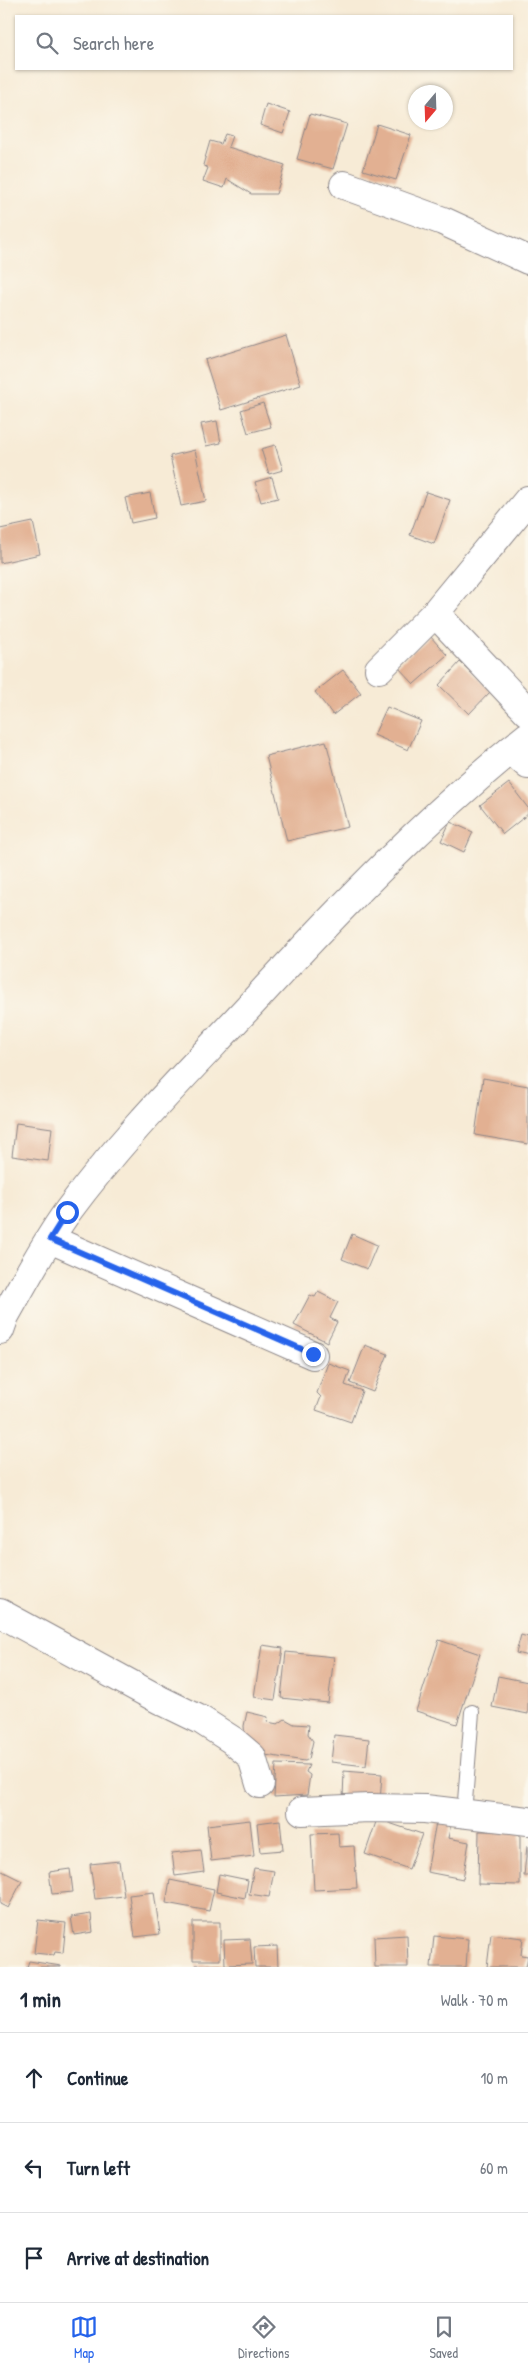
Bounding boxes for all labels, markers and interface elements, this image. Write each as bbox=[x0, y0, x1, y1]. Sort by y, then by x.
search box bbox=[15, 15, 513, 70]
icon: search bbox=[33, 29, 61, 57]
text: Search here bbox=[73, 30, 154, 56]
north arrow bbox=[408, 85, 453, 130]
route start bbox=[56, 1201, 79, 1224]
route end bbox=[302, 1343, 325, 1366]
text: 1 min bbox=[20, 1985, 61, 2014]
text: Walk · 70 m bbox=[441, 1989, 508, 2011]
icon: ahead bbox=[20, 2064, 48, 2092]
text: Continue bbox=[67, 2065, 128, 2091]
text: 10 m bbox=[480, 2067, 508, 2089]
icon: left bbox=[20, 2154, 48, 2182]
text: Turn left bbox=[67, 2155, 130, 2181]
text: 60 m bbox=[480, 2157, 508, 2179]
icon: arrive bbox=[20, 2244, 48, 2272]
text: Arrive at destination bbox=[67, 2245, 209, 2271]
tab: Map bbox=[70, 2313, 98, 2362]
tab: Directions bbox=[238, 2313, 289, 2362]
tab: Saved bbox=[429, 2313, 458, 2362]

